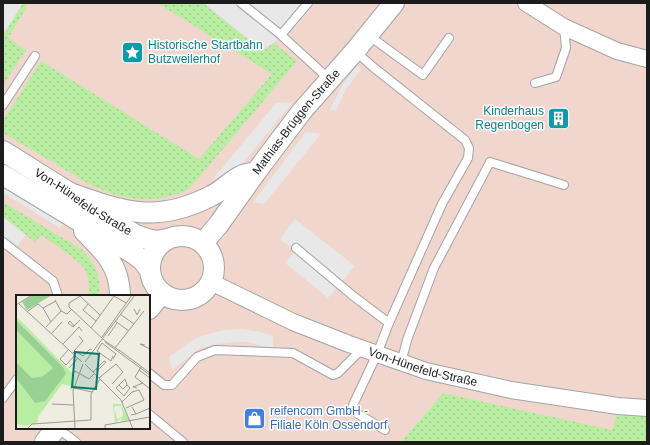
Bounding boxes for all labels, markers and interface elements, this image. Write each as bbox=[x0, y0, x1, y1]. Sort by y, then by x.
place label: Historische Startbahn Butzweilerhof bbox=[148, 38, 263, 66]
place icon: Historische Startbahn Butzweilerhof bbox=[119, 39, 145, 65]
street label: Mathias-Brüggen-Straße bbox=[250, 66, 343, 177]
place label: Kinderhaus Regenbogen bbox=[475, 104, 544, 132]
building icon: Kinderhaus Regenbogen bbox=[546, 105, 572, 131]
street label: Von-Hünefeld-Straße bbox=[32, 166, 135, 238]
inset map bbox=[16, 295, 150, 429]
street label: Von-Hünefeld-Straße bbox=[367, 344, 479, 389]
place label: reifencom GmbH - Filiale Köln Ossendorf bbox=[270, 404, 388, 432]
shop icon: reifencom GmbH - Filiale Köln Ossendorf bbox=[241, 405, 267, 431]

